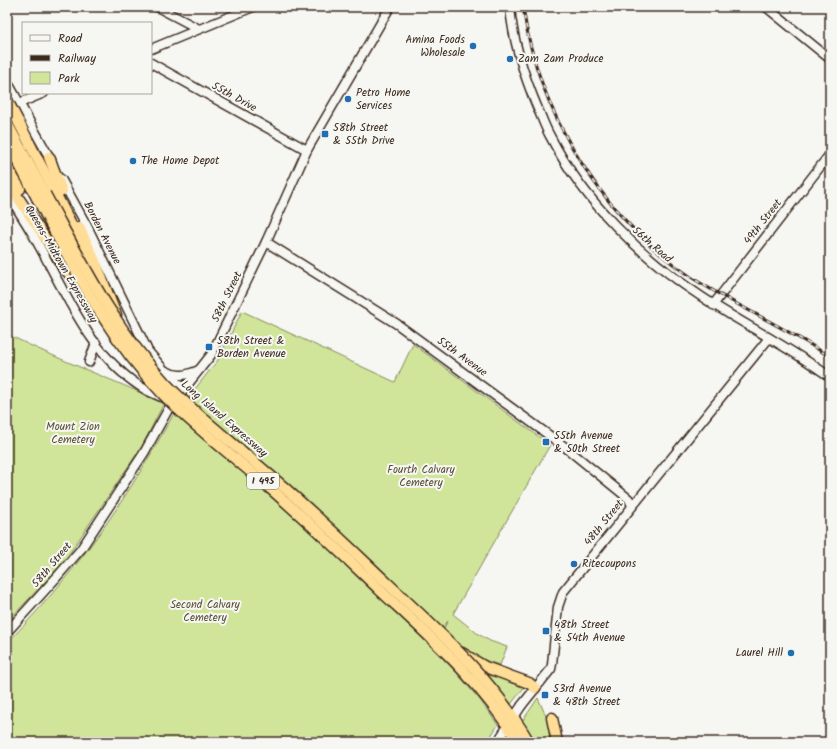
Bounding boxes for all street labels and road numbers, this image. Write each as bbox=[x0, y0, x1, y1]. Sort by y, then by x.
street label: 55th Drive bbox=[208, 77, 260, 117]
street label: 49th Street bbox=[739, 195, 787, 249]
street label: Borden Avenue bbox=[78, 198, 126, 268]
street label: Queens-Midtown Expressway bbox=[20, 202, 103, 327]
street label: 56th Road bbox=[628, 222, 677, 268]
street label: 58th Street bbox=[207, 268, 247, 326]
street label: 55th Avenue bbox=[433, 332, 491, 382]
street label: Long Island Expressway bbox=[176, 376, 272, 463]
road number: I 495 bbox=[247, 473, 279, 489]
street label: 48th Street bbox=[580, 495, 629, 550]
street label: 58th Street bbox=[27, 538, 77, 592]

